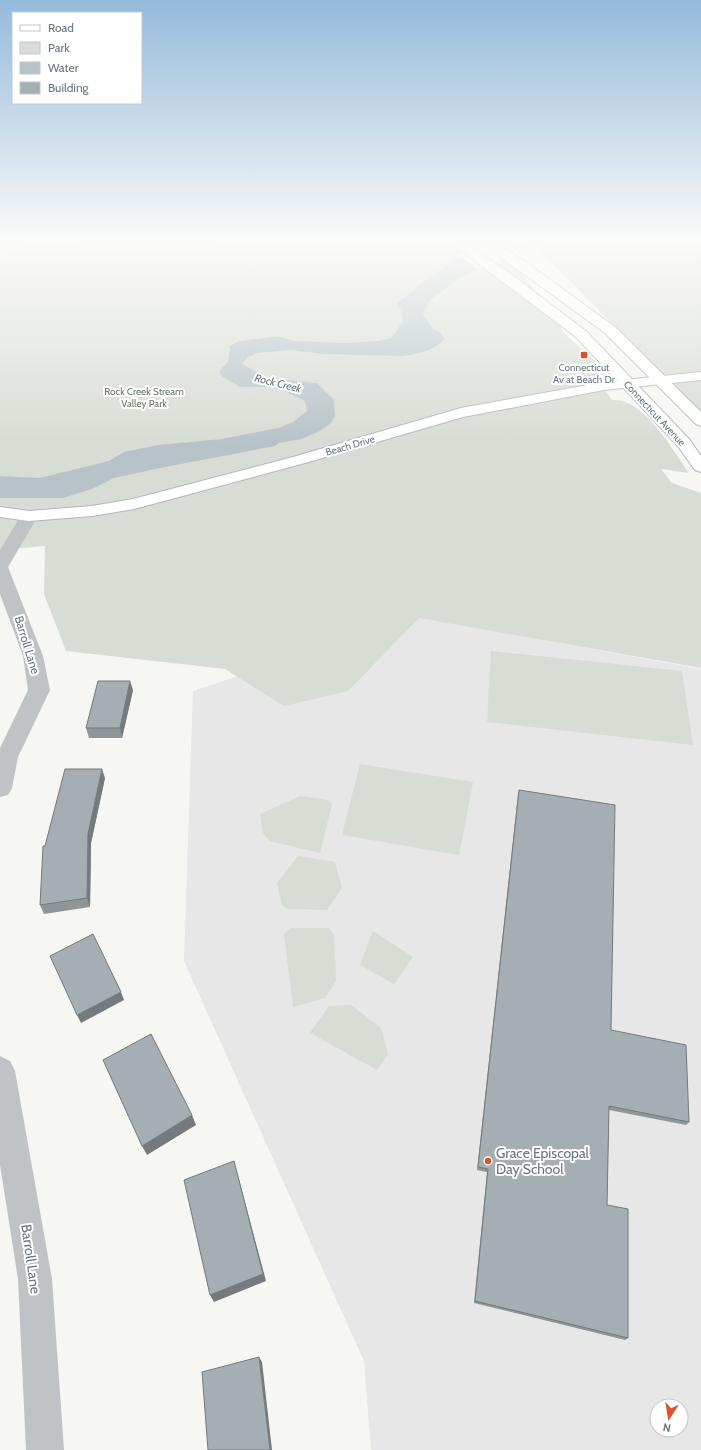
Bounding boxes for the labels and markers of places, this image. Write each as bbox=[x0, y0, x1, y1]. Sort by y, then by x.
marker: Connecticut Av at Beach Dr bbox=[579, 350, 589, 360]
place label: Connecticut Av at Beach Dr bbox=[553, 361, 616, 386]
place label: Grace Episcopal Day School bbox=[496, 1144, 590, 1178]
marker: Grace Episcopal Day School bbox=[483, 1156, 493, 1166]

